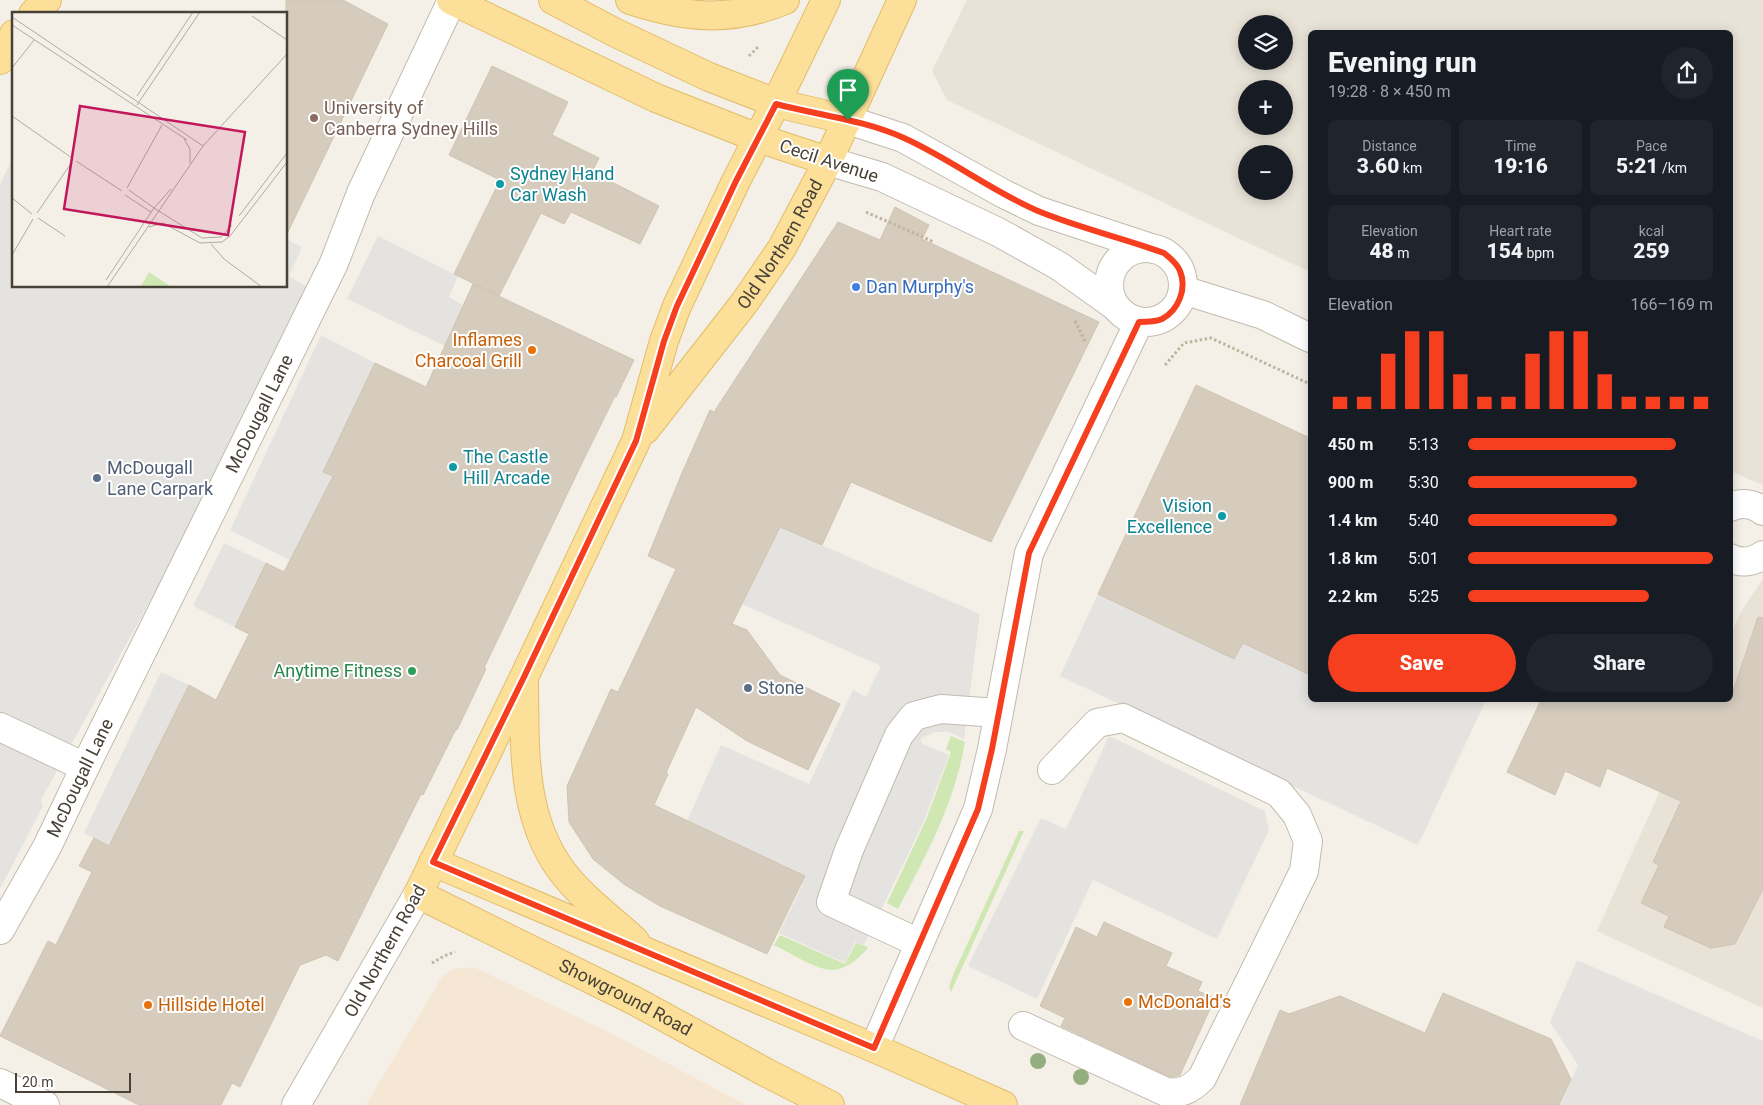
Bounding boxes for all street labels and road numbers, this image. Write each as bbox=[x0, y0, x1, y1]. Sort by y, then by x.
street label: Cecil Avenue bbox=[777, 135, 881, 186]
street label: Old Northern Road bbox=[732, 175, 826, 313]
street label: McDougall Lane bbox=[221, 351, 297, 476]
street label: McDougall Lane bbox=[42, 715, 117, 840]
street label: Old Northern Road bbox=[339, 881, 430, 1021]
street label: Showground Road bbox=[556, 954, 696, 1040]

